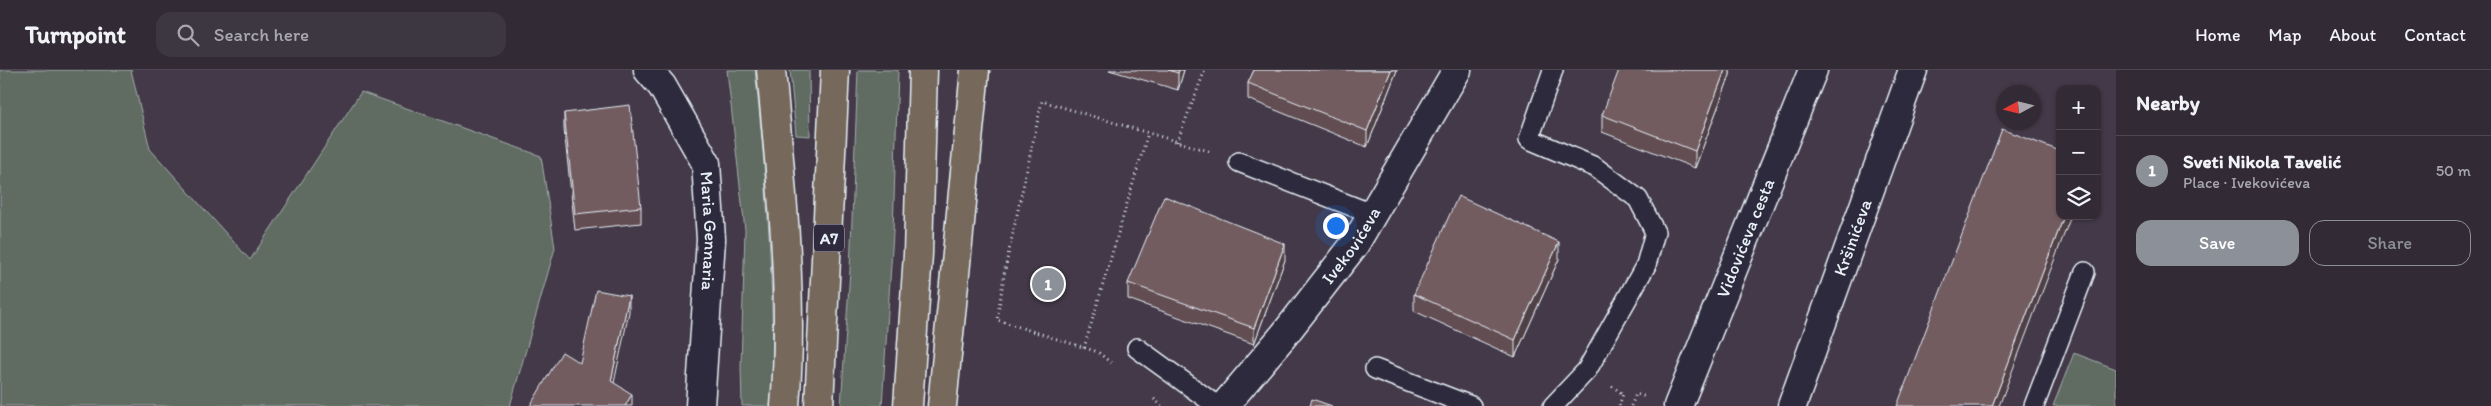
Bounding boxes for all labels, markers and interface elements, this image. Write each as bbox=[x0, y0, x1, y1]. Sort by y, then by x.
search box bbox=[156, 12, 506, 57]
text: Turnpoint bbox=[25, 20, 126, 49]
icon: search bbox=[174, 21, 202, 49]
text: Search here bbox=[214, 23, 309, 46]
text: Home bbox=[2195, 24, 2241, 46]
text: Map bbox=[2269, 24, 2302, 46]
text: About bbox=[2330, 24, 2376, 46]
text: Contact bbox=[2404, 24, 2466, 46]
north arrow bbox=[1996, 85, 2041, 130]
map controls bbox=[2056, 85, 2101, 220]
button: + bbox=[2056, 85, 2101, 130]
text: Nearby bbox=[2136, 90, 2200, 115]
button: − bbox=[2056, 130, 2101, 175]
text: Sveti Nikola Tavelić bbox=[2183, 150, 2342, 173]
text: 1 bbox=[2148, 161, 2156, 180]
text: 50 m bbox=[2436, 161, 2471, 180]
street label: Maria Gennaria bbox=[696, 171, 722, 292]
text: Place · Ivekovićeva bbox=[2183, 173, 2310, 192]
street label: Vidovićeva cesta bbox=[1712, 175, 1780, 301]
button: layers bbox=[2056, 175, 2101, 220]
street label: Kršinićeva bbox=[1829, 196, 1877, 279]
street label: Ivekovićeva bbox=[1317, 203, 1385, 289]
your location bbox=[1323, 213, 1349, 239]
button: Save bbox=[2136, 220, 2299, 266]
button: Share bbox=[2309, 220, 2471, 266]
road number: A7 bbox=[814, 224, 844, 252]
pin: 1 bbox=[1032, 265, 1064, 303]

